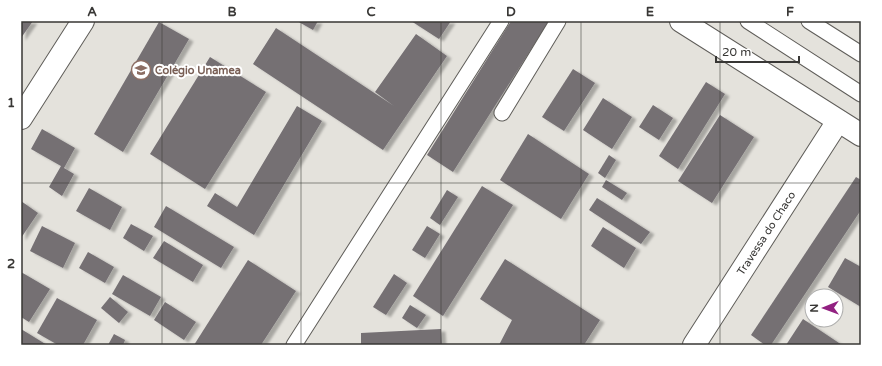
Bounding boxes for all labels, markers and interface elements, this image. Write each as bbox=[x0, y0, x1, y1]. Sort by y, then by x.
text: A bbox=[87, 4, 97, 20]
text: B bbox=[227, 4, 237, 20]
text: C bbox=[366, 4, 376, 20]
text: D bbox=[506, 4, 516, 20]
text: E bbox=[646, 4, 654, 20]
text: F bbox=[786, 4, 794, 20]
scale bar bbox=[716, 38, 799, 64]
text: 20 m bbox=[722, 45, 751, 59]
school or university icon: Colégio Unamea bbox=[130, 59, 152, 81]
place label: Colégio Unamea bbox=[155, 64, 241, 78]
text: 1 bbox=[7, 95, 15, 111]
street label: Travessa do Chaco bbox=[734, 189, 799, 278]
text: 2 bbox=[7, 256, 15, 272]
north arrow bbox=[804, 288, 844, 328]
text: N bbox=[808, 304, 821, 313]

